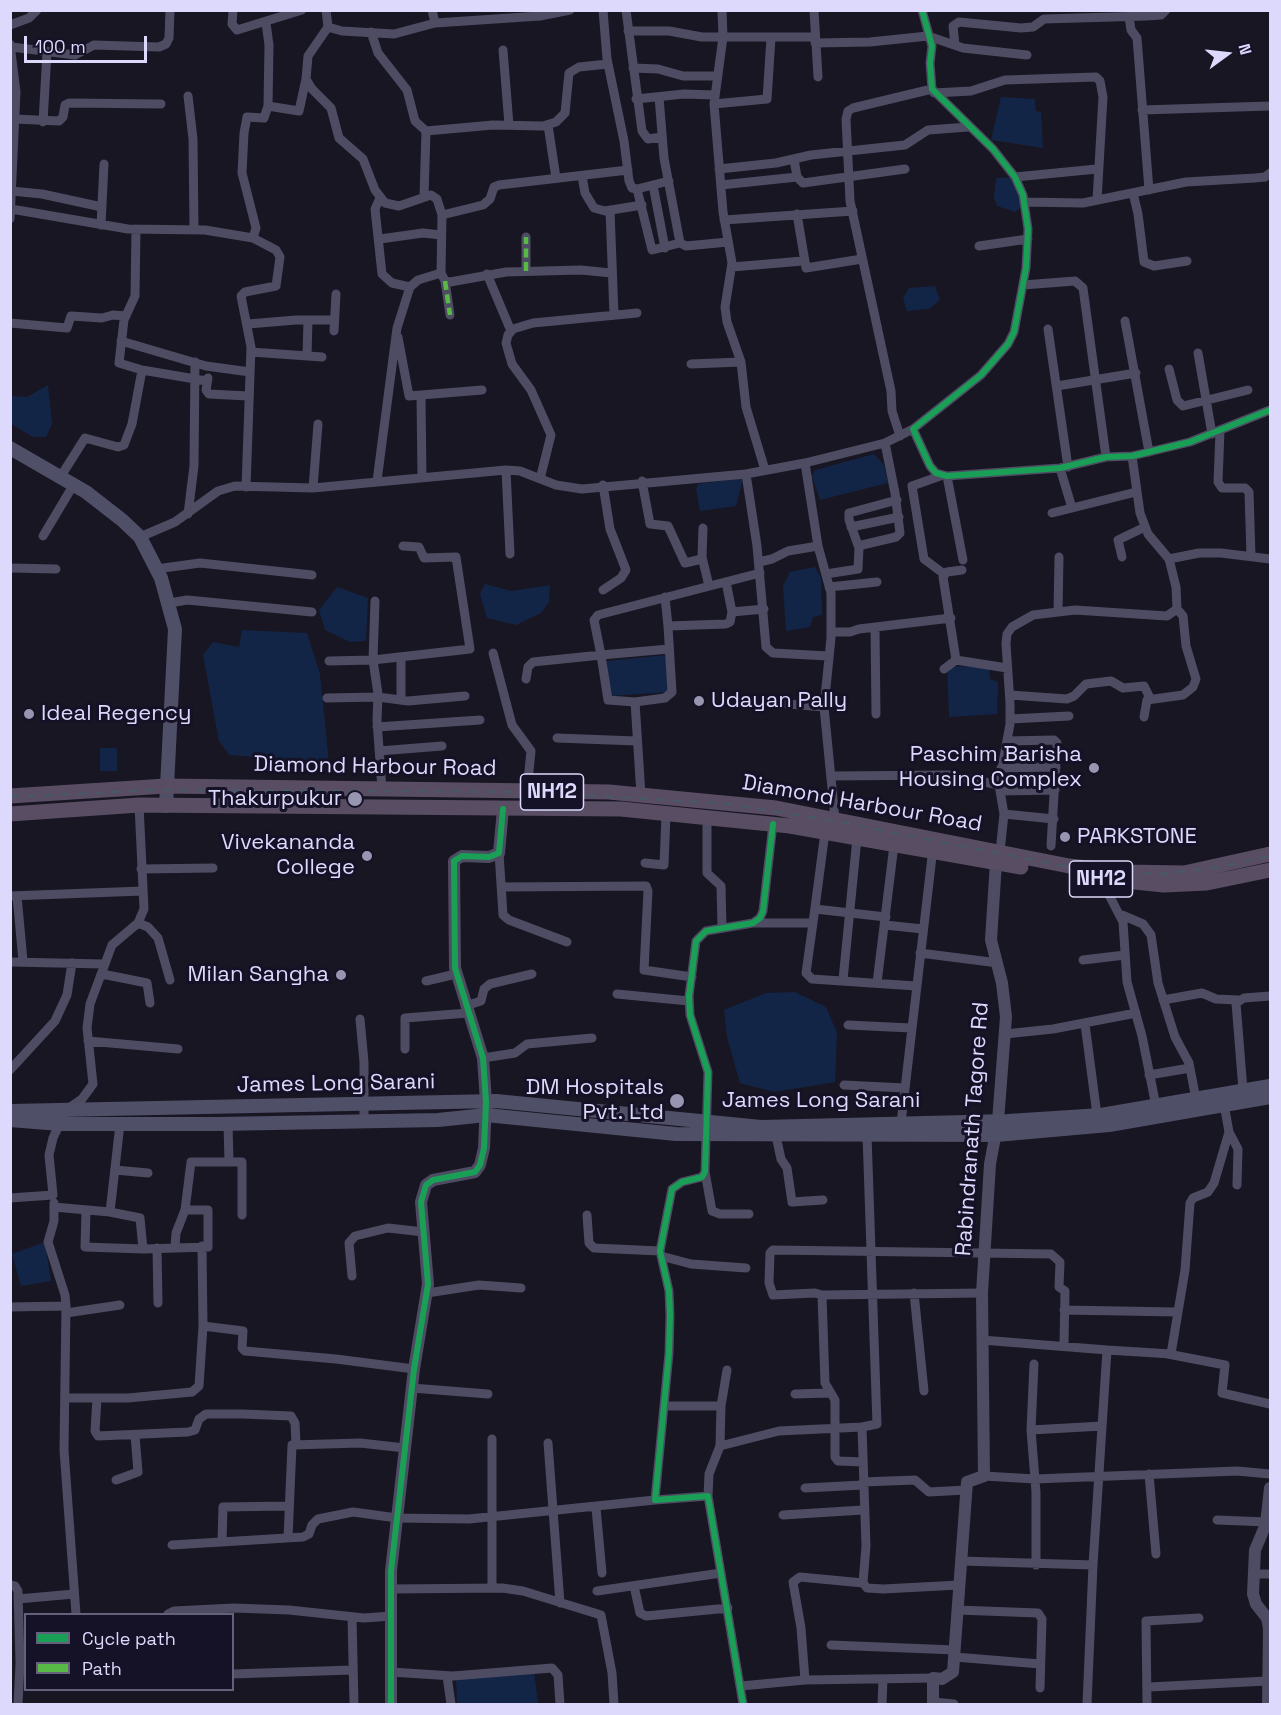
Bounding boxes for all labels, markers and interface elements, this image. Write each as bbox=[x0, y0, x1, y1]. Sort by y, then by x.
scale bar bbox=[27, 24, 150, 62]
north arrow bbox=[1197, 24, 1257, 84]
text: 100 m bbox=[35, 35, 86, 58]
text: N bbox=[1233, 41, 1256, 57]
place label: Udayan Pally bbox=[711, 688, 847, 714]
marker: Udayan Pally bbox=[692, 694, 706, 708]
place label: Ideal Regency bbox=[41, 701, 191, 727]
marker: Ideal Regency bbox=[22, 707, 36, 721]
place label: Paschim Barisha Housing Complex bbox=[899, 742, 1082, 794]
street label: Diamond Harbour Road bbox=[253, 752, 497, 782]
marker: Paschim Barisha Housing Complex bbox=[1087, 761, 1101, 775]
street label: Diamond Harbour Road bbox=[740, 770, 984, 838]
road number: NH12 bbox=[520, 774, 584, 810]
place label: Thakurpukur bbox=[208, 786, 342, 812]
marker: Thakurpukur bbox=[346, 790, 364, 808]
place label: PARKSTONE bbox=[1077, 824, 1197, 850]
place label: Vivekananda College bbox=[221, 830, 355, 882]
marker: PARKSTONE bbox=[1058, 830, 1072, 844]
marker: Vivekananda College bbox=[360, 849, 374, 863]
road number: NH12 bbox=[1070, 861, 1132, 897]
place label: Milan Sangha bbox=[188, 962, 329, 988]
marker: Milan Sangha bbox=[334, 968, 348, 982]
street label: Rabindranath Tagore Rd bbox=[951, 1001, 995, 1257]
street label: James Long Sarani bbox=[236, 1069, 436, 1099]
place label: DM Hospitals Pvt. Ltd bbox=[526, 1075, 664, 1126]
street label: James Long Sarani bbox=[722, 1088, 920, 1114]
marker: DM Hospitals Pvt. Ltd bbox=[668, 1092, 686, 1110]
legend bbox=[24, 1613, 234, 1691]
text: Cycle path bbox=[82, 1627, 176, 1650]
text: Path bbox=[82, 1657, 122, 1680]

